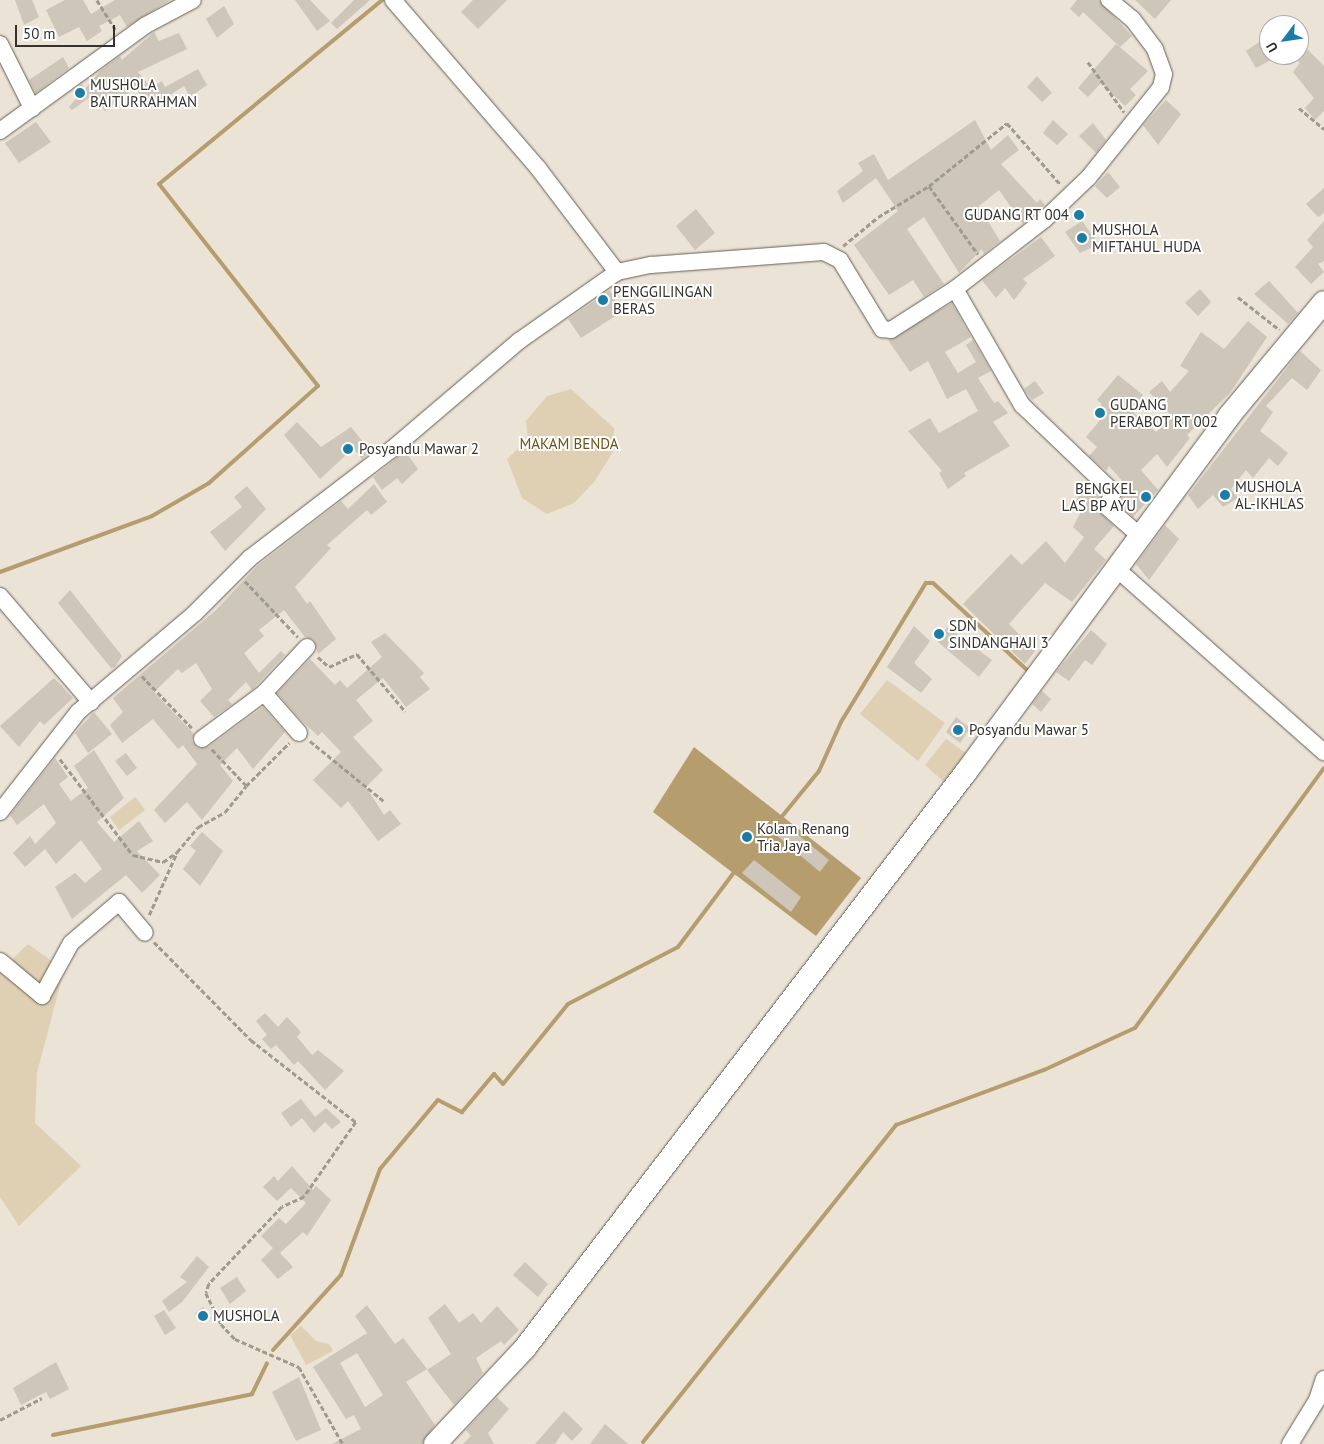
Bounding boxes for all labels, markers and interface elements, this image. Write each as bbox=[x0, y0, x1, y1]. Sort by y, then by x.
scale bar bbox=[18, 15, 118, 47]
north arrow bbox=[1259, 15, 1309, 65]
text: 50 m bbox=[23, 24, 56, 43]
text: U bbox=[1262, 39, 1282, 56]
place label: MUSHOLA BAITURRAHMAN bbox=[90, 75, 197, 110]
marker: MUSHOLA BAITURRAHMAN bbox=[74, 87, 86, 99]
place label: GUDANG RT 004 bbox=[964, 206, 1069, 224]
marker: GUDANG RT 004 bbox=[1073, 209, 1085, 221]
place label: MUSHOLA MIFTAHUL HUDA bbox=[1092, 220, 1202, 255]
marker: MUSHOLA MIFTAHUL HUDA bbox=[1076, 232, 1088, 244]
place label: PENGGILINGAN BERAS bbox=[613, 282, 713, 317]
marker: PENGGILINGAN BERAS bbox=[597, 294, 609, 306]
place label: GUDANG PERABOT RT 002 bbox=[1110, 395, 1219, 430]
marker: GUDANG PERABOT RT 002 bbox=[1094, 407, 1106, 419]
park label: MAKAM BENDA bbox=[519, 435, 619, 453]
place label: Posyandu Mawar 2 bbox=[359, 440, 479, 458]
marker: Posyandu Mawar 2 bbox=[341, 442, 355, 456]
place label: MUSHOLA AL-IKHLAS bbox=[1235, 477, 1304, 512]
place label: BENGKEL LAS BP AYU bbox=[1060, 479, 1136, 514]
marker: MUSHOLA AL-IKHLAS bbox=[1219, 489, 1231, 501]
marker: BENGKEL LAS BP AYU bbox=[1140, 491, 1152, 503]
place label: SDN SINDANGHAJI 3 bbox=[949, 616, 1049, 651]
marker: SDN SINDANGHAJI 3 bbox=[933, 628, 945, 640]
place label: Posyandu Mawar 5 bbox=[969, 721, 1089, 739]
marker: Posyandu Mawar 5 bbox=[951, 723, 965, 737]
place label: Kolam Renang Tria Jaya bbox=[757, 819, 849, 854]
marker: Kolam Renang Tria Jaya bbox=[741, 831, 753, 843]
place label: MUSHOLA bbox=[213, 1307, 280, 1325]
marker: MUSHOLA bbox=[197, 1310, 209, 1322]

